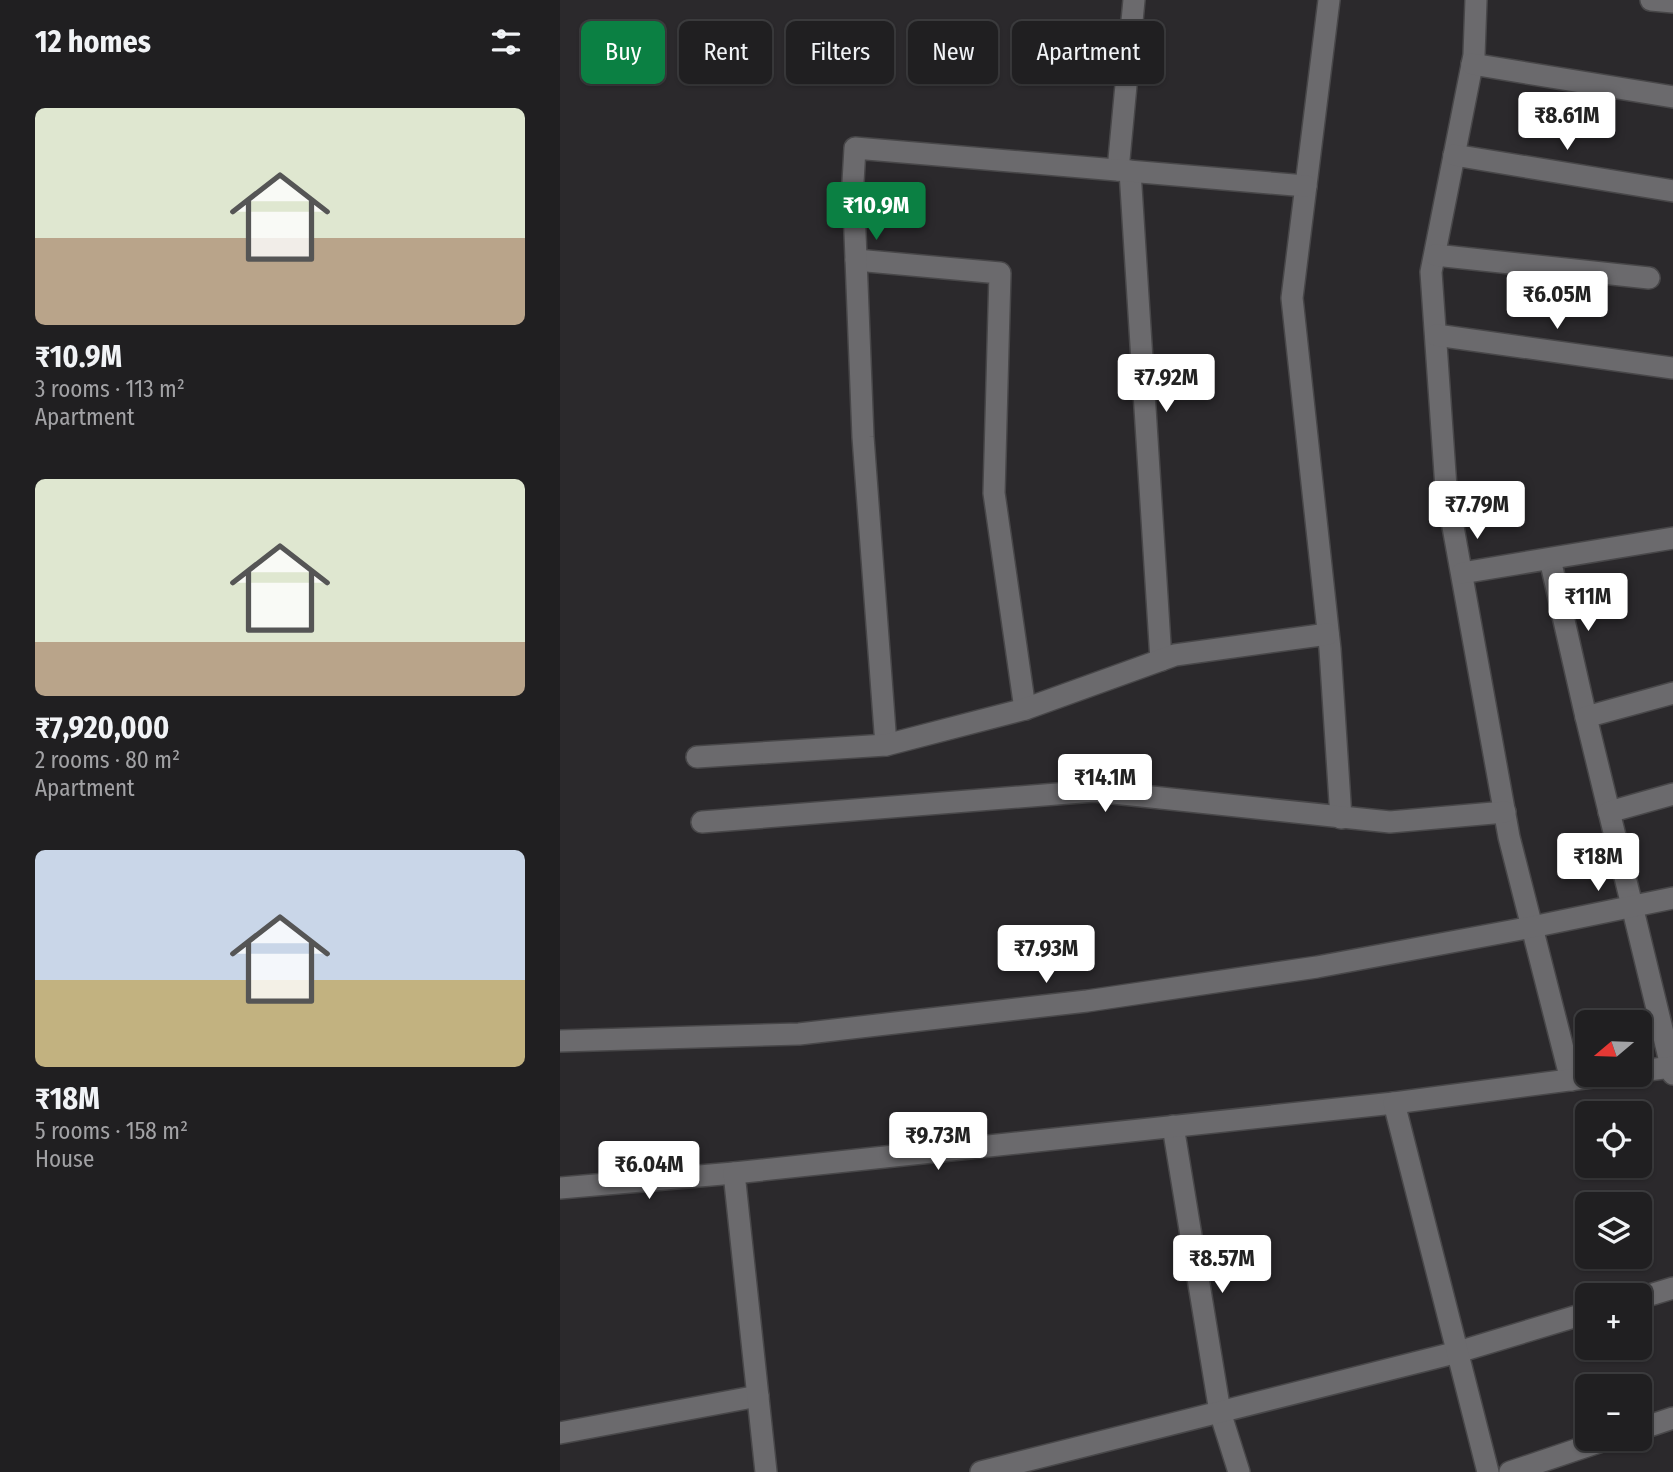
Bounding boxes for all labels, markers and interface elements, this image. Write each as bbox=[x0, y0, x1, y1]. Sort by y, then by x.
chip: Buy bbox=[581, 21, 665, 84]
chip: Rent bbox=[679, 21, 772, 84]
chip: Filters bbox=[786, 21, 894, 84]
chip: New bbox=[908, 21, 998, 84]
chip: Apartment bbox=[1012, 21, 1164, 84]
icon: filters bbox=[487, 23, 525, 61]
text: 12 homes bbox=[35, 24, 151, 60]
pin: ₹8.61M bbox=[1510, 92, 1624, 152]
text: ₹8.61M bbox=[1534, 101, 1600, 129]
icon: home bbox=[217, 154, 343, 280]
pin: ₹10.9M bbox=[819, 182, 933, 242]
text: ₹10.9M bbox=[843, 191, 909, 219]
pin: ₹6.05M bbox=[1500, 272, 1614, 331]
text: ₹6.05M bbox=[1523, 280, 1591, 308]
text: ₹10.9M bbox=[35, 339, 122, 375]
pin: ₹7.92M bbox=[1109, 354, 1223, 414]
text: ₹7.92M bbox=[1134, 363, 1198, 391]
text: 3 rooms · 113 m² bbox=[35, 375, 185, 403]
text: Apartment bbox=[35, 403, 135, 431]
pin: ₹7.79M bbox=[1420, 482, 1534, 541]
text: ₹7.79M bbox=[1445, 490, 1509, 518]
icon: home bbox=[217, 525, 343, 651]
pin: ₹11M bbox=[1547, 574, 1629, 633]
text: ₹11M bbox=[1565, 582, 1611, 610]
text: ₹7,920,000 bbox=[35, 710, 169, 746]
text: 2 rooms · 80 m² bbox=[35, 746, 180, 774]
pin: ₹14.1M bbox=[1048, 754, 1162, 814]
text: ₹14.1M bbox=[1074, 763, 1136, 791]
text: Apartment bbox=[35, 774, 135, 802]
pin: ₹18M bbox=[1557, 834, 1639, 893]
text: ₹18M bbox=[1573, 842, 1623, 870]
icon: home bbox=[217, 896, 343, 1022]
pin: ₹7.93M bbox=[989, 926, 1103, 985]
text: ₹7.93M bbox=[1014, 934, 1078, 962]
north arrow bbox=[1575, 1010, 1652, 1087]
map controls bbox=[1575, 1010, 1652, 1451]
text: ₹18M bbox=[35, 1081, 100, 1117]
button: locate bbox=[1575, 1101, 1652, 1178]
pin: ₹9.73M bbox=[881, 1112, 995, 1172]
text: 5 rooms · 158 m² bbox=[35, 1117, 188, 1145]
text: ₹9.73M bbox=[905, 1121, 971, 1149]
pin: ₹6.04M bbox=[592, 1142, 706, 1201]
text: House bbox=[35, 1145, 94, 1173]
text: ₹6.04M bbox=[614, 1150, 684, 1178]
button: layers bbox=[1575, 1192, 1652, 1269]
pin: ₹8.57M bbox=[1165, 1236, 1279, 1295]
text: ₹8.57M bbox=[1189, 1244, 1255, 1272]
button: + bbox=[1575, 1283, 1652, 1360]
button: − bbox=[1575, 1374, 1652, 1451]

